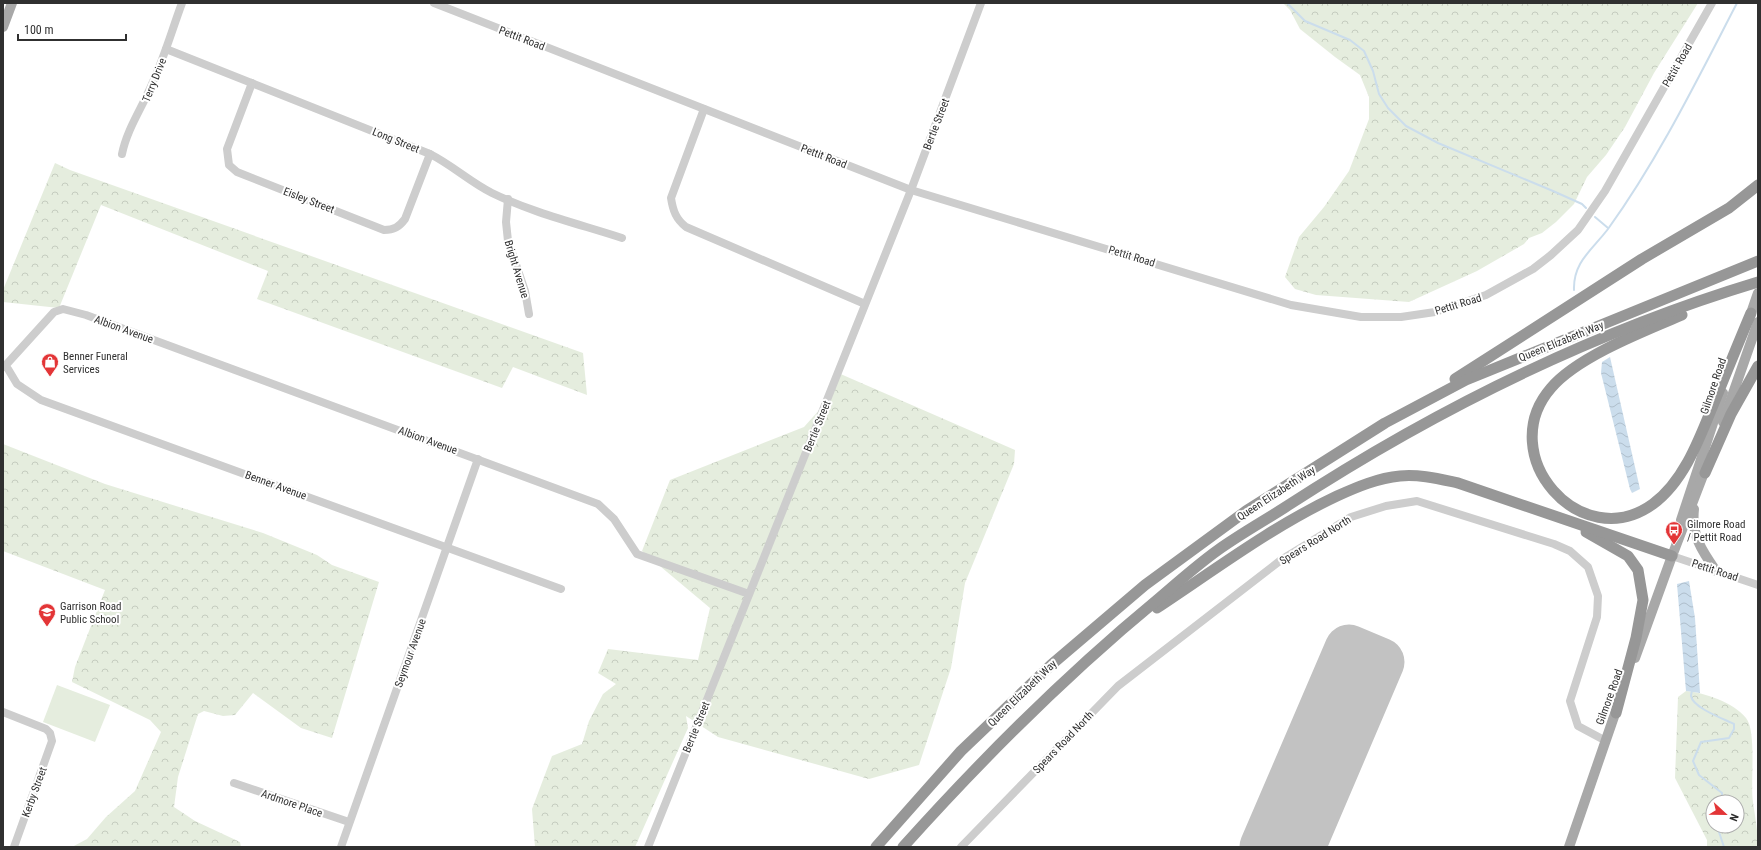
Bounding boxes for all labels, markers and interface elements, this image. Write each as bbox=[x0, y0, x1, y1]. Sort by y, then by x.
scale bar bbox=[18, 16, 126, 42]
text: 100 m bbox=[24, 23, 54, 37]
street label: Pettit Road bbox=[497, 24, 547, 53]
street label: Pettit Road bbox=[1660, 41, 1695, 89]
street label: Terry Drive bbox=[140, 56, 169, 104]
street label: Bertie Street bbox=[921, 97, 952, 152]
street label: Long Street bbox=[370, 125, 421, 156]
street label: Pettit Road bbox=[799, 142, 849, 171]
street label: Eisley Street bbox=[282, 185, 336, 216]
street label: Bright Avenue bbox=[502, 239, 532, 300]
street label: Pettit Road bbox=[1107, 243, 1157, 270]
street label: Pettit Road bbox=[1433, 291, 1483, 318]
street label: Albion Avenue bbox=[93, 313, 155, 346]
street label: Queen Elizabeth Way bbox=[1517, 318, 1606, 364]
place label: Benner Funeral Services bbox=[63, 350, 128, 376]
shop icon: Benner Funeral Services bbox=[40, 352, 60, 377]
street label: Gilmore Road bbox=[1698, 356, 1729, 416]
street label: Bertie Street bbox=[801, 399, 834, 454]
street label: Albion Avenue bbox=[397, 424, 459, 457]
street label: Queen Elizabeth Way bbox=[1235, 463, 1318, 523]
street label: Benner Avenue bbox=[243, 468, 308, 503]
street label: Spears Road North bbox=[1277, 513, 1353, 568]
place label: Gilmore Road / Pettit Road bbox=[1687, 518, 1745, 544]
bus stop icon: Gilmore Road / Pettit Road bbox=[1664, 520, 1684, 545]
street label: Pettit Road bbox=[1690, 557, 1740, 584]
place label: Garrison Road Public School bbox=[60, 600, 121, 626]
school or university icon: Garrison Road Public School bbox=[37, 602, 57, 627]
street label: Seymour Avenue bbox=[392, 617, 429, 689]
street label: Queen Elizabeth Way bbox=[985, 657, 1060, 729]
street label: Gilmore Road bbox=[1593, 668, 1626, 727]
street label: Bertie Street bbox=[680, 700, 713, 755]
street label: Spears Road North bbox=[1030, 708, 1096, 776]
street label: Kerby Street bbox=[19, 765, 50, 819]
street label: Ardmore Place bbox=[260, 787, 324, 820]
north arrow bbox=[1705, 794, 1745, 834]
text: N bbox=[1726, 812, 1741, 823]

